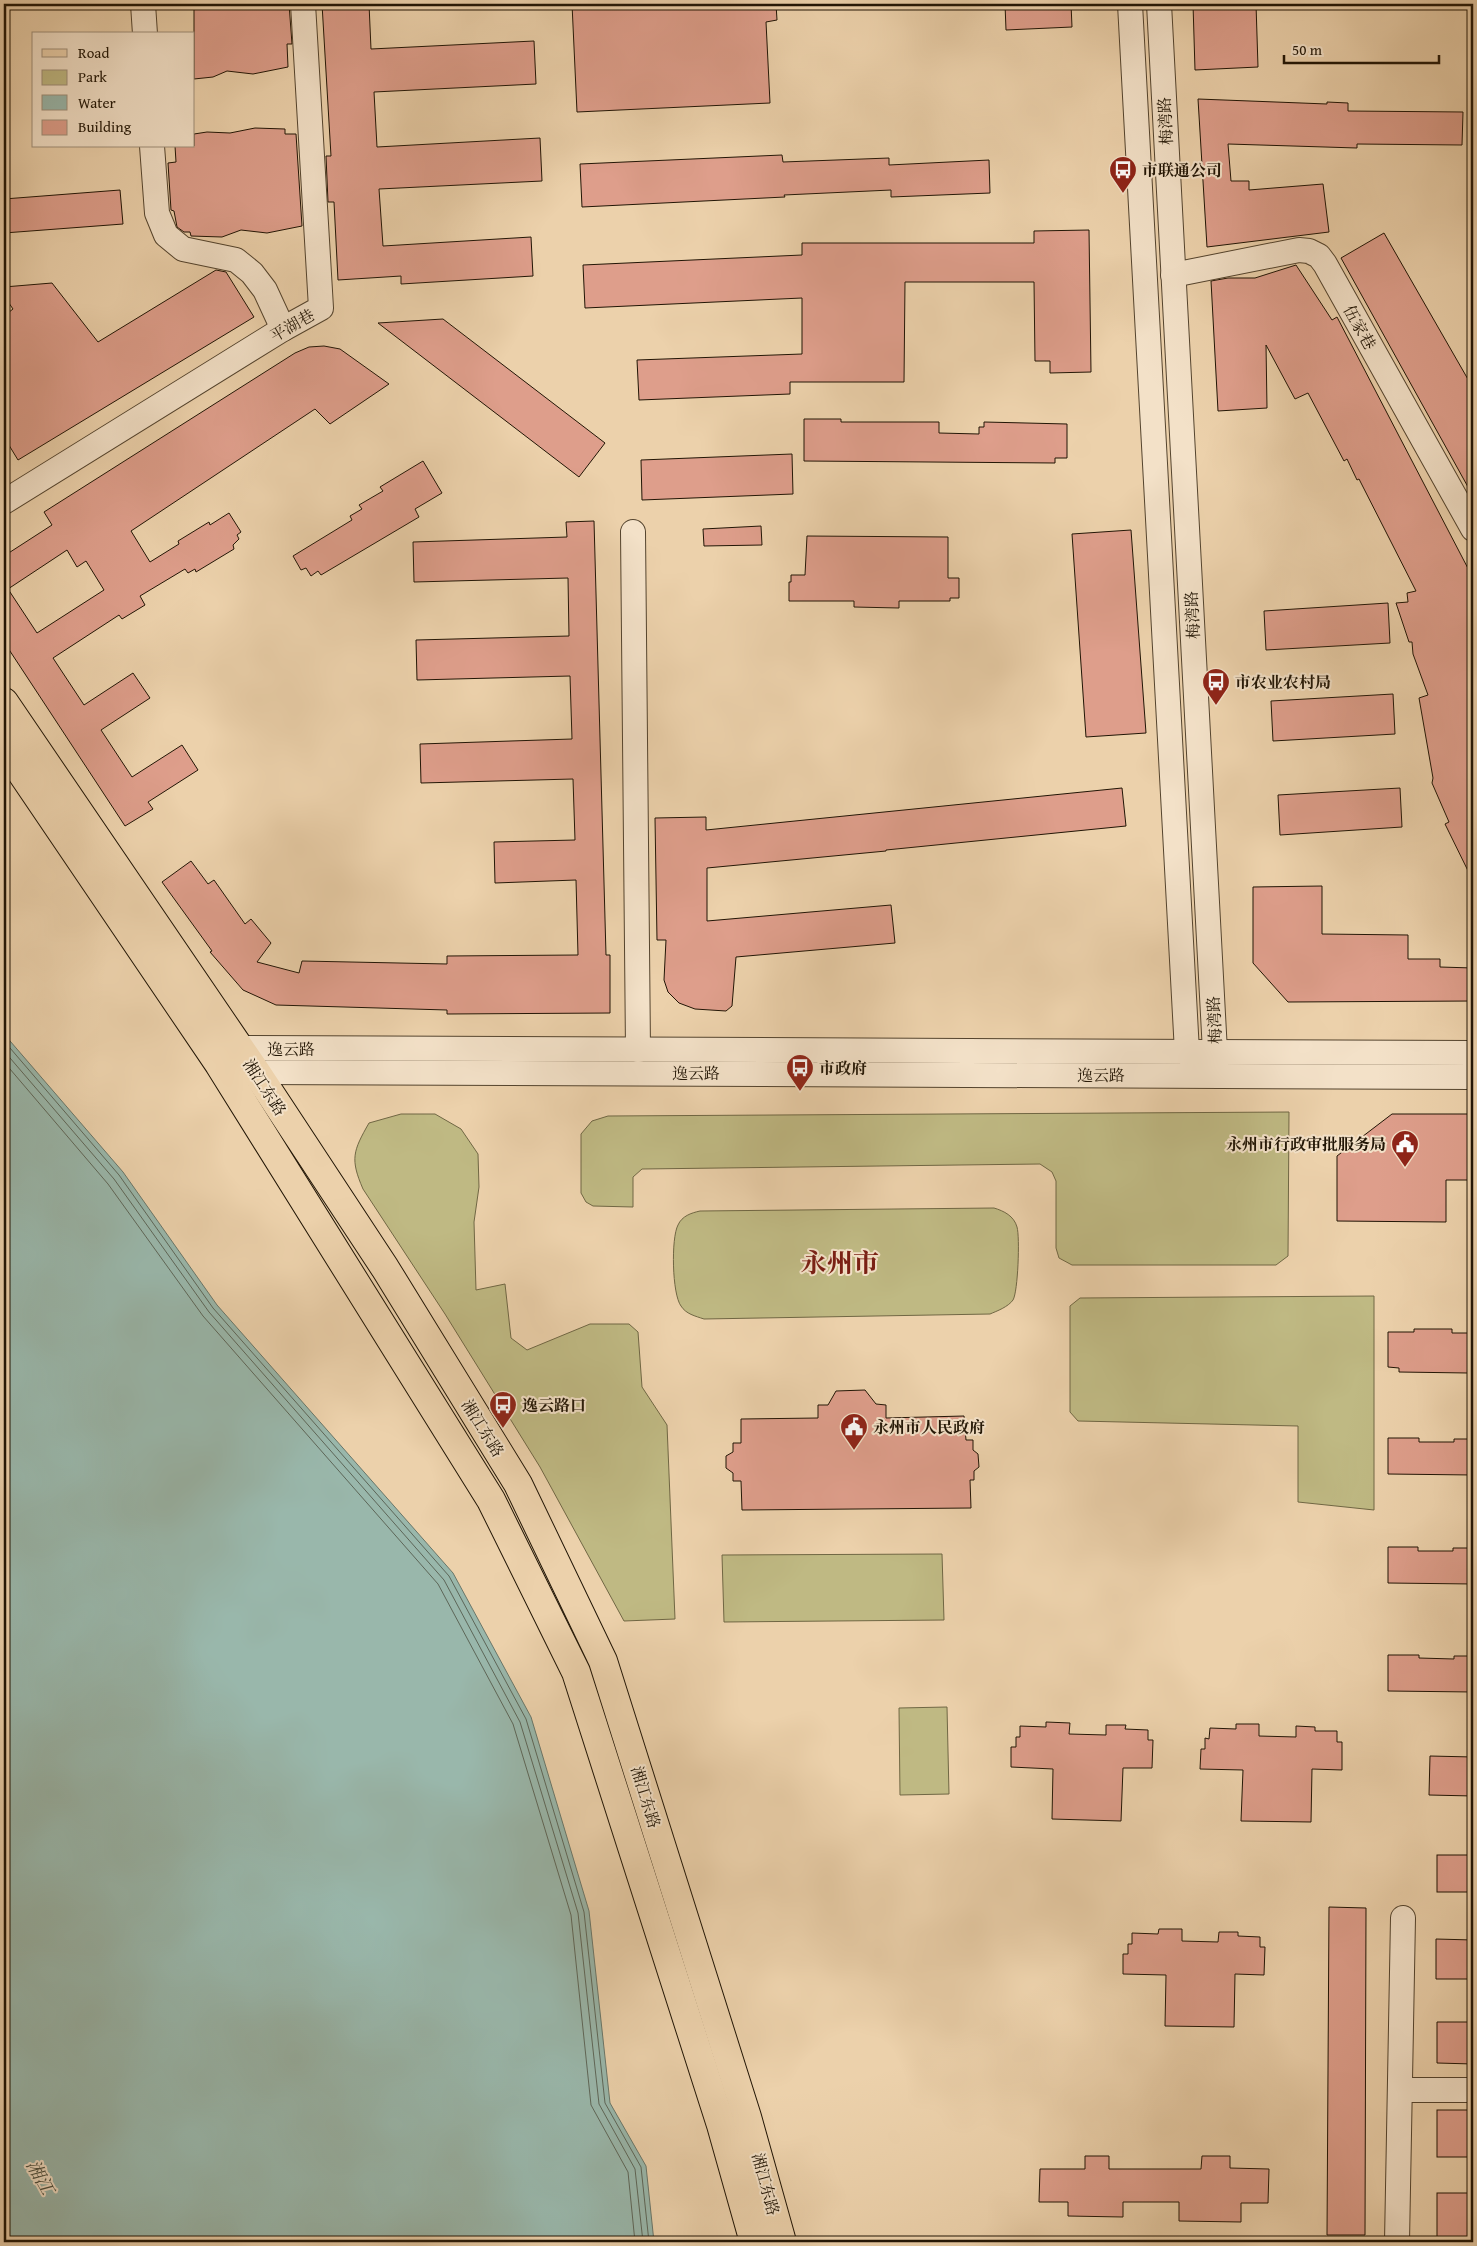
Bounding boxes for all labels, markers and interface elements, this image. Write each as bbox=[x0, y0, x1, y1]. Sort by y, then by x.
legend bbox=[32, 32, 195, 148]
scale bar bbox=[1284, 32, 1440, 64]
text: 50 m bbox=[1292, 39, 1323, 60]
text: Road bbox=[78, 42, 109, 63]
text: Park bbox=[78, 66, 107, 87]
text: Water bbox=[78, 92, 116, 113]
street label: 梅湾路 bbox=[1152, 96, 1178, 146]
text: Building bbox=[78, 116, 132, 137]
bus stop icon: 市联通公司 bbox=[1108, 155, 1138, 194]
place label: 市联通公司 bbox=[1142, 158, 1222, 182]
street label: 伍家巷 bbox=[1338, 300, 1382, 354]
street label: 平湖巷 bbox=[265, 303, 319, 347]
street label: 梅湾路 bbox=[1179, 590, 1205, 640]
bus stop icon: 市农业农村局 bbox=[1201, 667, 1231, 706]
place label: 市农业农村局 bbox=[1235, 670, 1331, 694]
street label: 梅湾路 bbox=[1201, 995, 1227, 1045]
street label: 逸云路 bbox=[267, 1037, 315, 1061]
bus stop icon: 市政府 bbox=[785, 1053, 815, 1092]
street label: 湘江东路 bbox=[238, 1054, 292, 1120]
place label: 市政府 bbox=[819, 1056, 867, 1080]
street label: 逸云路 bbox=[672, 1061, 720, 1085]
street label: 逸云路 bbox=[1077, 1063, 1125, 1087]
public building icon: 永州市行政审批服务局 bbox=[1390, 1129, 1420, 1168]
place label: 永州市行政审批服务局 bbox=[1226, 1132, 1386, 1156]
district label: 永州市 bbox=[801, 1243, 879, 1282]
bus stop icon: 逸云路口 bbox=[488, 1390, 518, 1429]
place label: 逸云路口 bbox=[522, 1393, 586, 1417]
street label: 湘江东路 bbox=[456, 1394, 510, 1462]
public building icon: 永州市人民政府 bbox=[839, 1412, 869, 1451]
place label: 永州市人民政府 bbox=[873, 1415, 985, 1439]
street label: 湘江东路 bbox=[625, 1763, 667, 1831]
street label: 湘江东路 bbox=[746, 2150, 786, 2218]
water label: 湘江 bbox=[20, 2154, 62, 2202]

